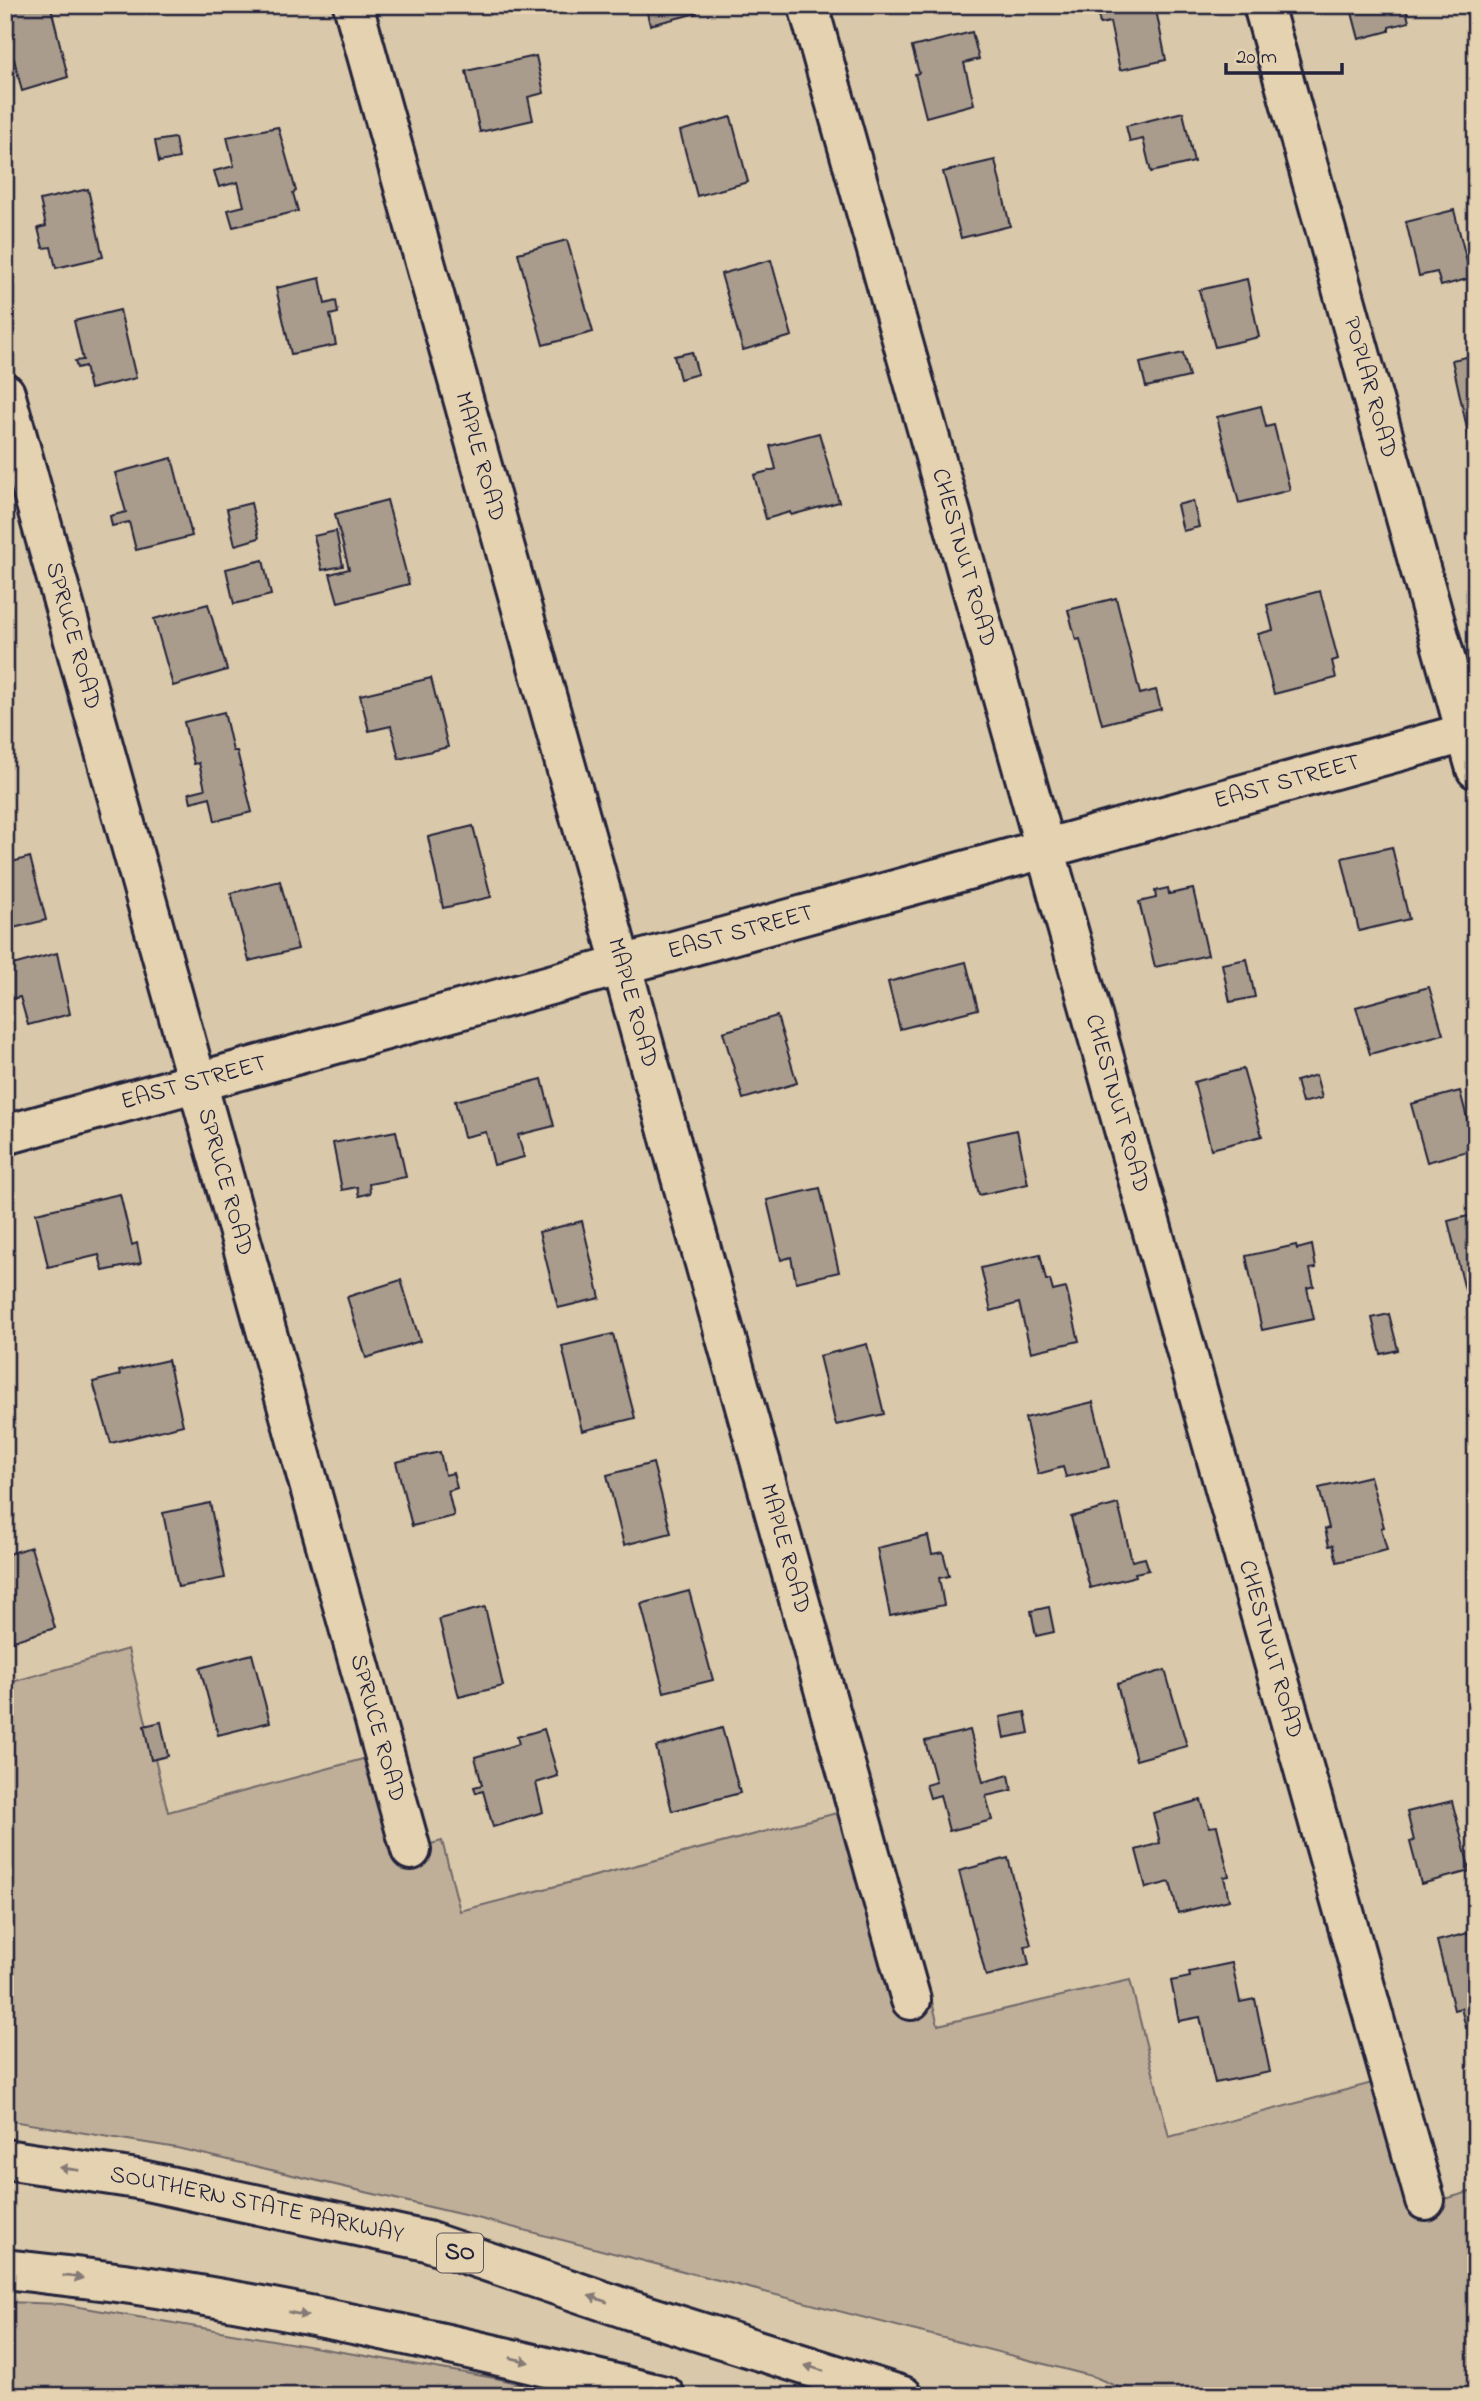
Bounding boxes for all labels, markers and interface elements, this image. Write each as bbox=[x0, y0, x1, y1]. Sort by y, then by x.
scale bar bbox=[1226, 32, 1341, 76]
text: 20 m bbox=[1236, 43, 1277, 73]
street label: POPLAR ROAD bbox=[1333, 313, 1406, 462]
street label: MAPLE ROAD bbox=[445, 388, 514, 525]
street label: CHESTNUT ROAD bbox=[922, 464, 1005, 651]
street label: SPRUCE ROAD bbox=[35, 558, 110, 714]
street label: EAST STREET bbox=[1210, 745, 1364, 819]
street label: EAST STREET bbox=[664, 896, 818, 969]
street label: MAPLE ROAD bbox=[597, 934, 667, 1071]
street label: CHESTNUT ROAD bbox=[1075, 1010, 1158, 1197]
street label: EAST STREET bbox=[117, 1046, 271, 1120]
street label: SPRUCE ROAD bbox=[188, 1104, 262, 1260]
street label: MAPLE ROAD bbox=[750, 1480, 820, 1618]
street label: CHESTNUT ROAD bbox=[1228, 1556, 1312, 1742]
street label: SPRUCE ROAD bbox=[340, 1650, 414, 1806]
street label: SOUTHERN STATE PARKWAY bbox=[108, 2158, 407, 2253]
one-way arrow bbox=[57, 2163, 79, 2174]
road number: SO bbox=[437, 2234, 483, 2272]
one-way arrow bbox=[62, 2272, 84, 2283]
one-way arrow bbox=[587, 2293, 608, 2304]
one-way arrow bbox=[287, 2308, 309, 2319]
one-way arrow bbox=[509, 2355, 531, 2366]
one-way arrow bbox=[804, 2362, 825, 2373]

